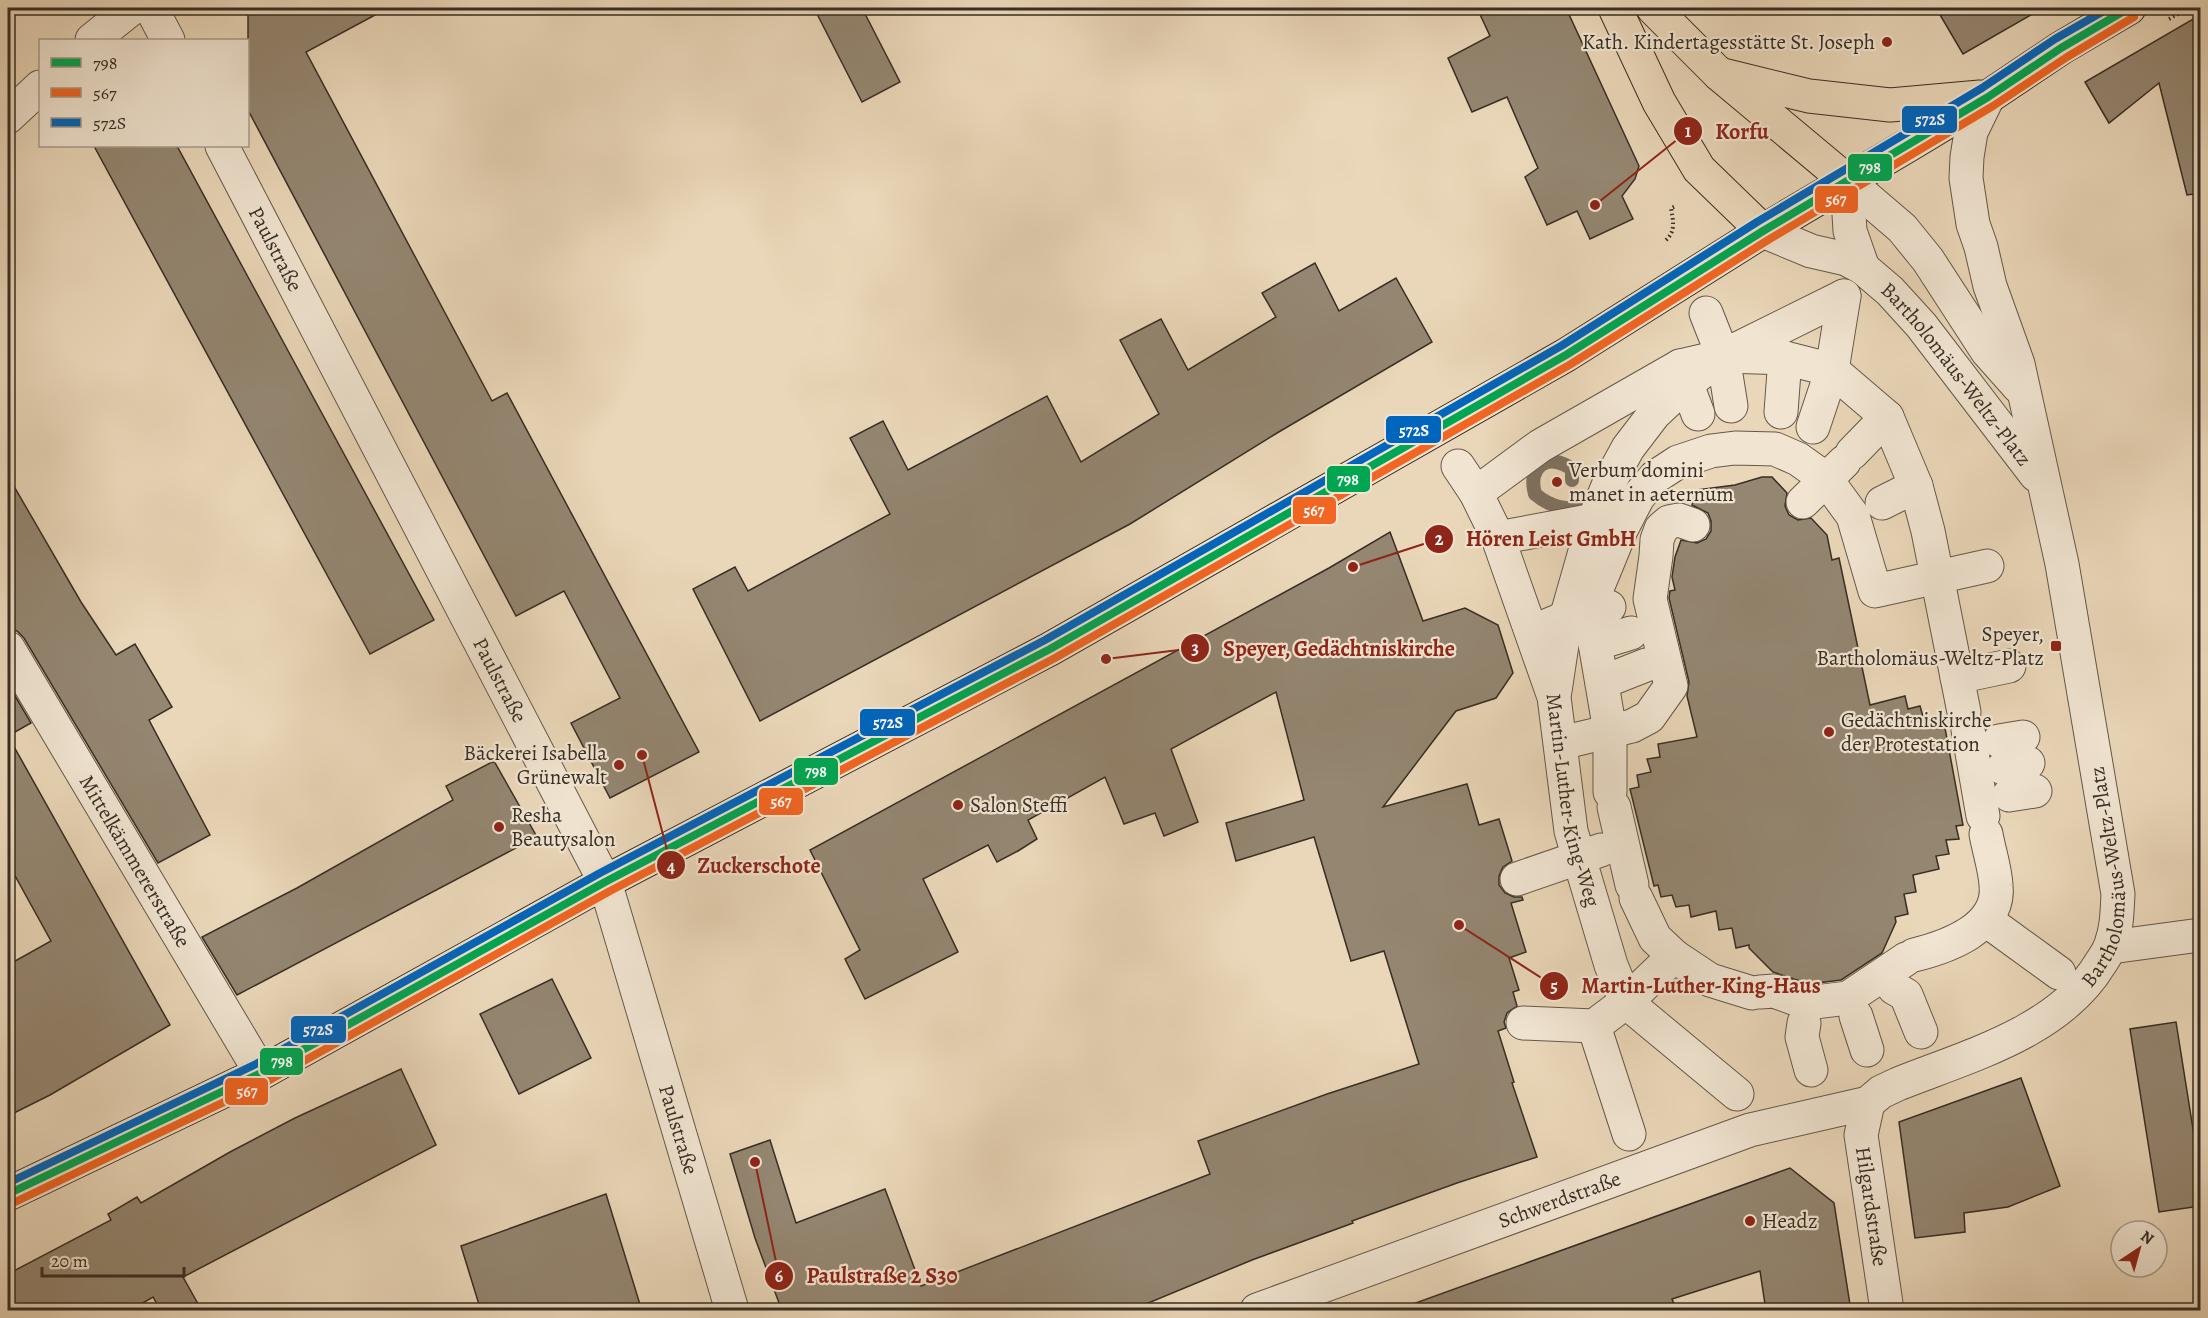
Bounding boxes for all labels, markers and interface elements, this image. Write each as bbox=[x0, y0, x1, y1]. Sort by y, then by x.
place label: Kath. Kindertagesstätte St. Joseph bbox=[1582, 28, 1875, 56]
marker: Kath. Kindertagesstätte St. Joseph bbox=[1880, 35, 1894, 49]
legend bbox=[39, 39, 249, 147]
text: 798 bbox=[93, 51, 117, 75]
text: 567 bbox=[93, 81, 117, 105]
line badge: 572S bbox=[1901, 105, 1958, 134]
text: 572S bbox=[1915, 109, 1945, 131]
text: 572S bbox=[93, 111, 126, 135]
callout: Korfu bbox=[1673, 111, 1781, 151]
text: Korfu bbox=[1715, 117, 1770, 147]
text: 1 bbox=[1685, 119, 1692, 143]
line badge: 798 bbox=[1847, 153, 1893, 182]
text: 798 bbox=[1859, 157, 1881, 179]
line badge: 567 bbox=[1814, 185, 1859, 214]
text: 567 bbox=[1825, 189, 1847, 211]
street label: Paulstraße bbox=[242, 201, 309, 296]
street label: Bartholomäus-Weltz-Platz bbox=[1875, 276, 2038, 472]
line badge: 572S bbox=[1385, 415, 1442, 444]
text: 572S bbox=[1399, 420, 1429, 442]
place label: Verbum domini manet in aeternum bbox=[1568, 456, 1734, 508]
line badge: 798 bbox=[1326, 465, 1371, 493]
text: 798 bbox=[1337, 469, 1359, 491]
marker: Verbum domini manet in aeternum bbox=[1550, 475, 1564, 489]
line badge: 567 bbox=[1292, 496, 1337, 525]
text: 567 bbox=[1303, 500, 1325, 522]
callout: Hören Leist GmbH bbox=[1424, 519, 1649, 559]
text: Hören Leist GmbH bbox=[1466, 524, 1636, 554]
text: 2 bbox=[1435, 527, 1444, 551]
place label: Speyer, Bartholomäus-Weltz-Platz bbox=[1817, 620, 2044, 672]
callout: Speyer, Gedächtniskirche bbox=[1180, 628, 1467, 668]
street label: Paulstraße bbox=[466, 633, 534, 727]
text: Speyer, Gedächtniskirche bbox=[1223, 634, 1455, 664]
text: 3 bbox=[1191, 636, 1199, 660]
marker: Speyer, Bartholomäus-Weltz-Platz bbox=[2049, 639, 2063, 653]
street label: Martin-Luther-King-Weg bbox=[1540, 692, 1607, 910]
place label: Gedächtniskirche der Protestation bbox=[1841, 706, 1992, 758]
line badge: 572S bbox=[859, 708, 916, 737]
text: 572S bbox=[873, 712, 903, 734]
marker: Gedächtniskirche der Protestation bbox=[1822, 725, 1836, 739]
place label: Bäckerei Isabella Grünewalt bbox=[464, 739, 607, 791]
line badge: 798 bbox=[793, 757, 839, 786]
marker: Bäckerei Isabella Grünewalt bbox=[612, 758, 626, 772]
text: 798 bbox=[805, 761, 827, 783]
street label: Bartholomäus-Weltz-Platz bbox=[2074, 764, 2132, 993]
street label: Mittelkämmererstraße bbox=[73, 770, 197, 953]
line badge: 567 bbox=[758, 787, 804, 816]
text: 567 bbox=[770, 791, 792, 813]
place label: Salon Steffi bbox=[970, 791, 1068, 819]
marker: Salon Steffi bbox=[951, 798, 965, 812]
place label: Resha Beautysalon bbox=[511, 801, 616, 853]
marker: Resha Beautysalon bbox=[492, 820, 506, 834]
callout: Zuckerschote bbox=[656, 845, 833, 885]
text: Zuckerschote bbox=[697, 851, 821, 881]
text: 4 bbox=[667, 854, 676, 878]
callout: Martin-Luther-King-Haus bbox=[1539, 966, 1833, 1006]
text: Martin-Luther-King-Haus bbox=[1581, 971, 1821, 1001]
text: 5 bbox=[1550, 974, 1558, 998]
line badge: 572S bbox=[290, 1015, 347, 1044]
text: 572S bbox=[303, 1019, 333, 1041]
line badge: 798 bbox=[259, 1047, 304, 1076]
text: 798 bbox=[271, 1051, 293, 1073]
line badge: 567 bbox=[224, 1077, 269, 1106]
text: 567 bbox=[236, 1081, 258, 1103]
street label: Paulstraße bbox=[652, 1081, 705, 1178]
street label: Hilgardstraße bbox=[1849, 1145, 1894, 1268]
street label: Schwerdstraße bbox=[1494, 1164, 1625, 1235]
place label: Headz bbox=[1762, 1207, 1818, 1235]
marker: Headz bbox=[1743, 1214, 1757, 1228]
north arrow bbox=[2109, 1219, 2169, 1279]
text: N bbox=[2136, 1225, 2159, 1250]
scale bar bbox=[42, 1240, 184, 1278]
text: 20 m bbox=[51, 1249, 88, 1273]
callout: Paulstraße 2 S30 bbox=[764, 1256, 969, 1296]
text: Paulstraße 2 S30 bbox=[806, 1261, 958, 1291]
text: 6 bbox=[775, 1264, 783, 1288]

